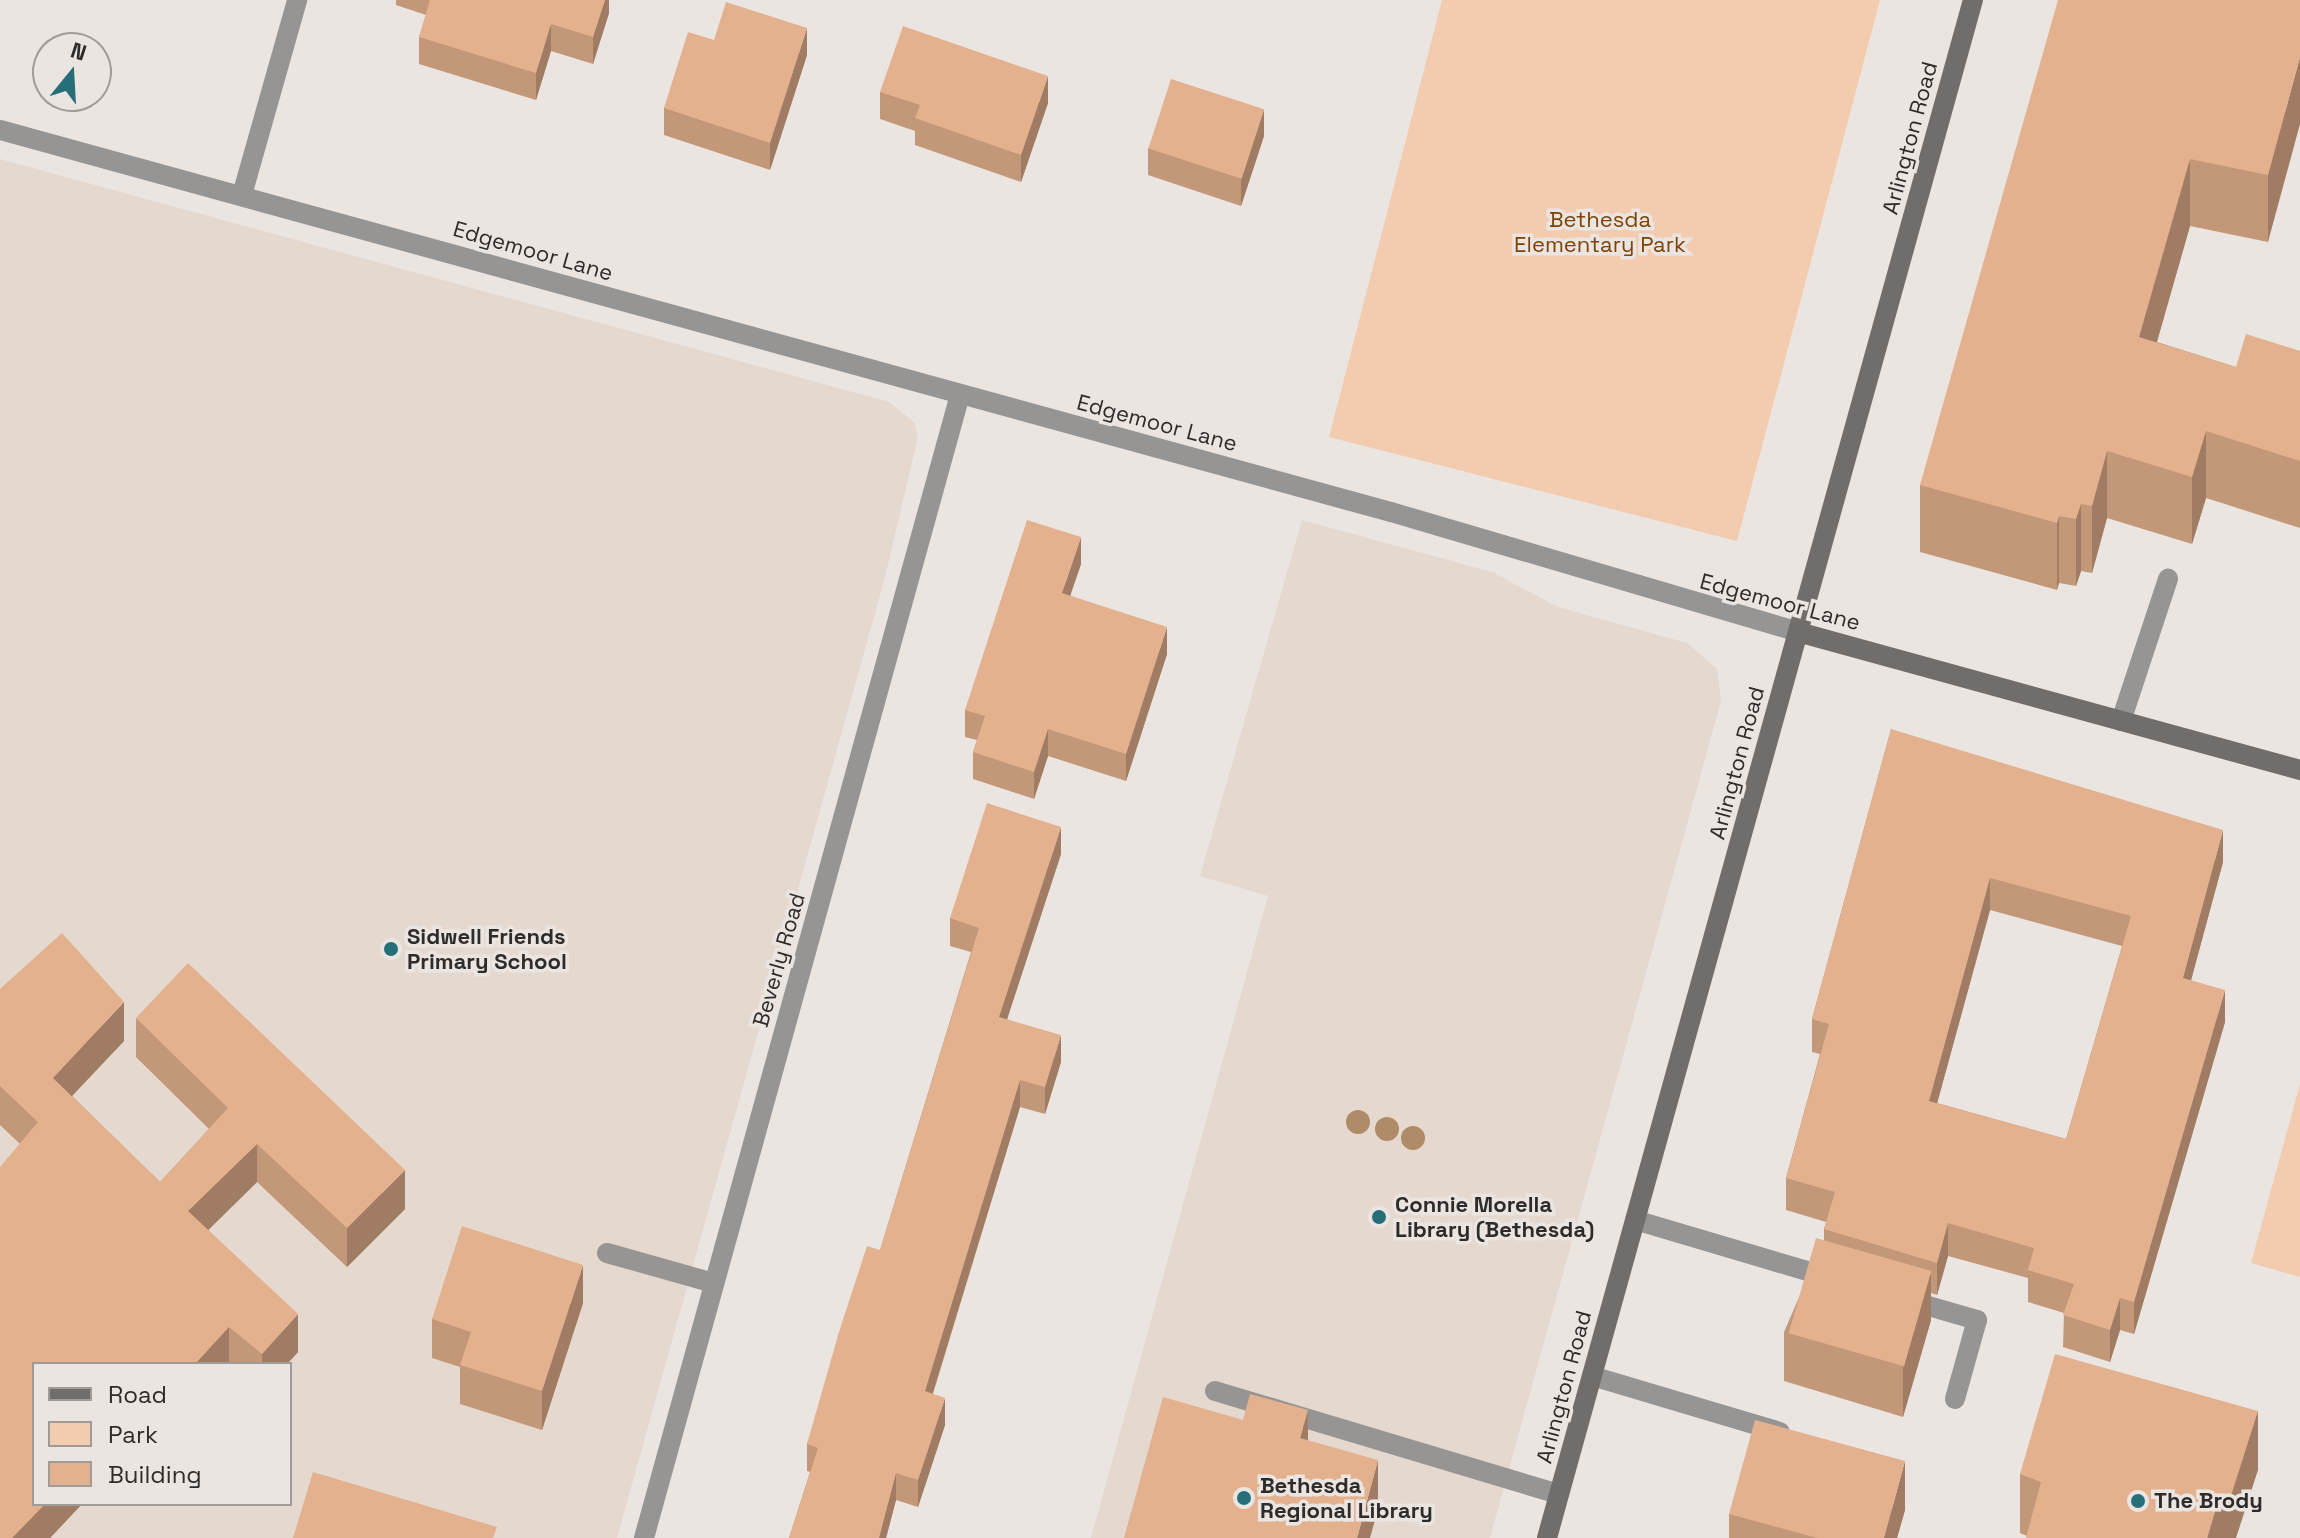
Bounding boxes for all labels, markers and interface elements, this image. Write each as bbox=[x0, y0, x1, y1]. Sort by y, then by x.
north arrow bbox=[32, 32, 112, 112]
text: N bbox=[67, 35, 90, 67]
street label: Arlington Road bbox=[1877, 59, 1943, 217]
park label: Bethesda Elementary Park bbox=[1514, 206, 1686, 258]
street label: Edgemoor Lane bbox=[450, 216, 616, 286]
street label: Edgemoor Lane bbox=[1074, 389, 1240, 457]
street label: Edgemoor Lane bbox=[1697, 568, 1863, 636]
street label: Arlington Road bbox=[1704, 684, 1770, 842]
street label: Beverly Road bbox=[747, 890, 811, 1030]
place label: Sidwell Friends Primary School bbox=[407, 923, 567, 974]
marker: Sidwell Friends Primary School bbox=[382, 940, 400, 958]
place label: Connie Morella Library (Bethesda) bbox=[1395, 1191, 1594, 1242]
marker: Connie Morella Library (Bethesda) bbox=[1370, 1208, 1388, 1226]
street label: Arlington Road bbox=[1531, 1308, 1597, 1466]
legend bbox=[32, 1362, 292, 1506]
text: Road bbox=[108, 1379, 167, 1410]
text: Park bbox=[108, 1419, 158, 1450]
text: Building bbox=[108, 1459, 202, 1490]
place label: Bethesda Regional Library bbox=[1260, 1472, 1433, 1524]
place label: The Brody bbox=[2154, 1488, 2263, 1514]
marker: Bethesda Regional Library bbox=[1235, 1489, 1253, 1507]
marker: The Brody bbox=[2129, 1492, 2147, 1510]

